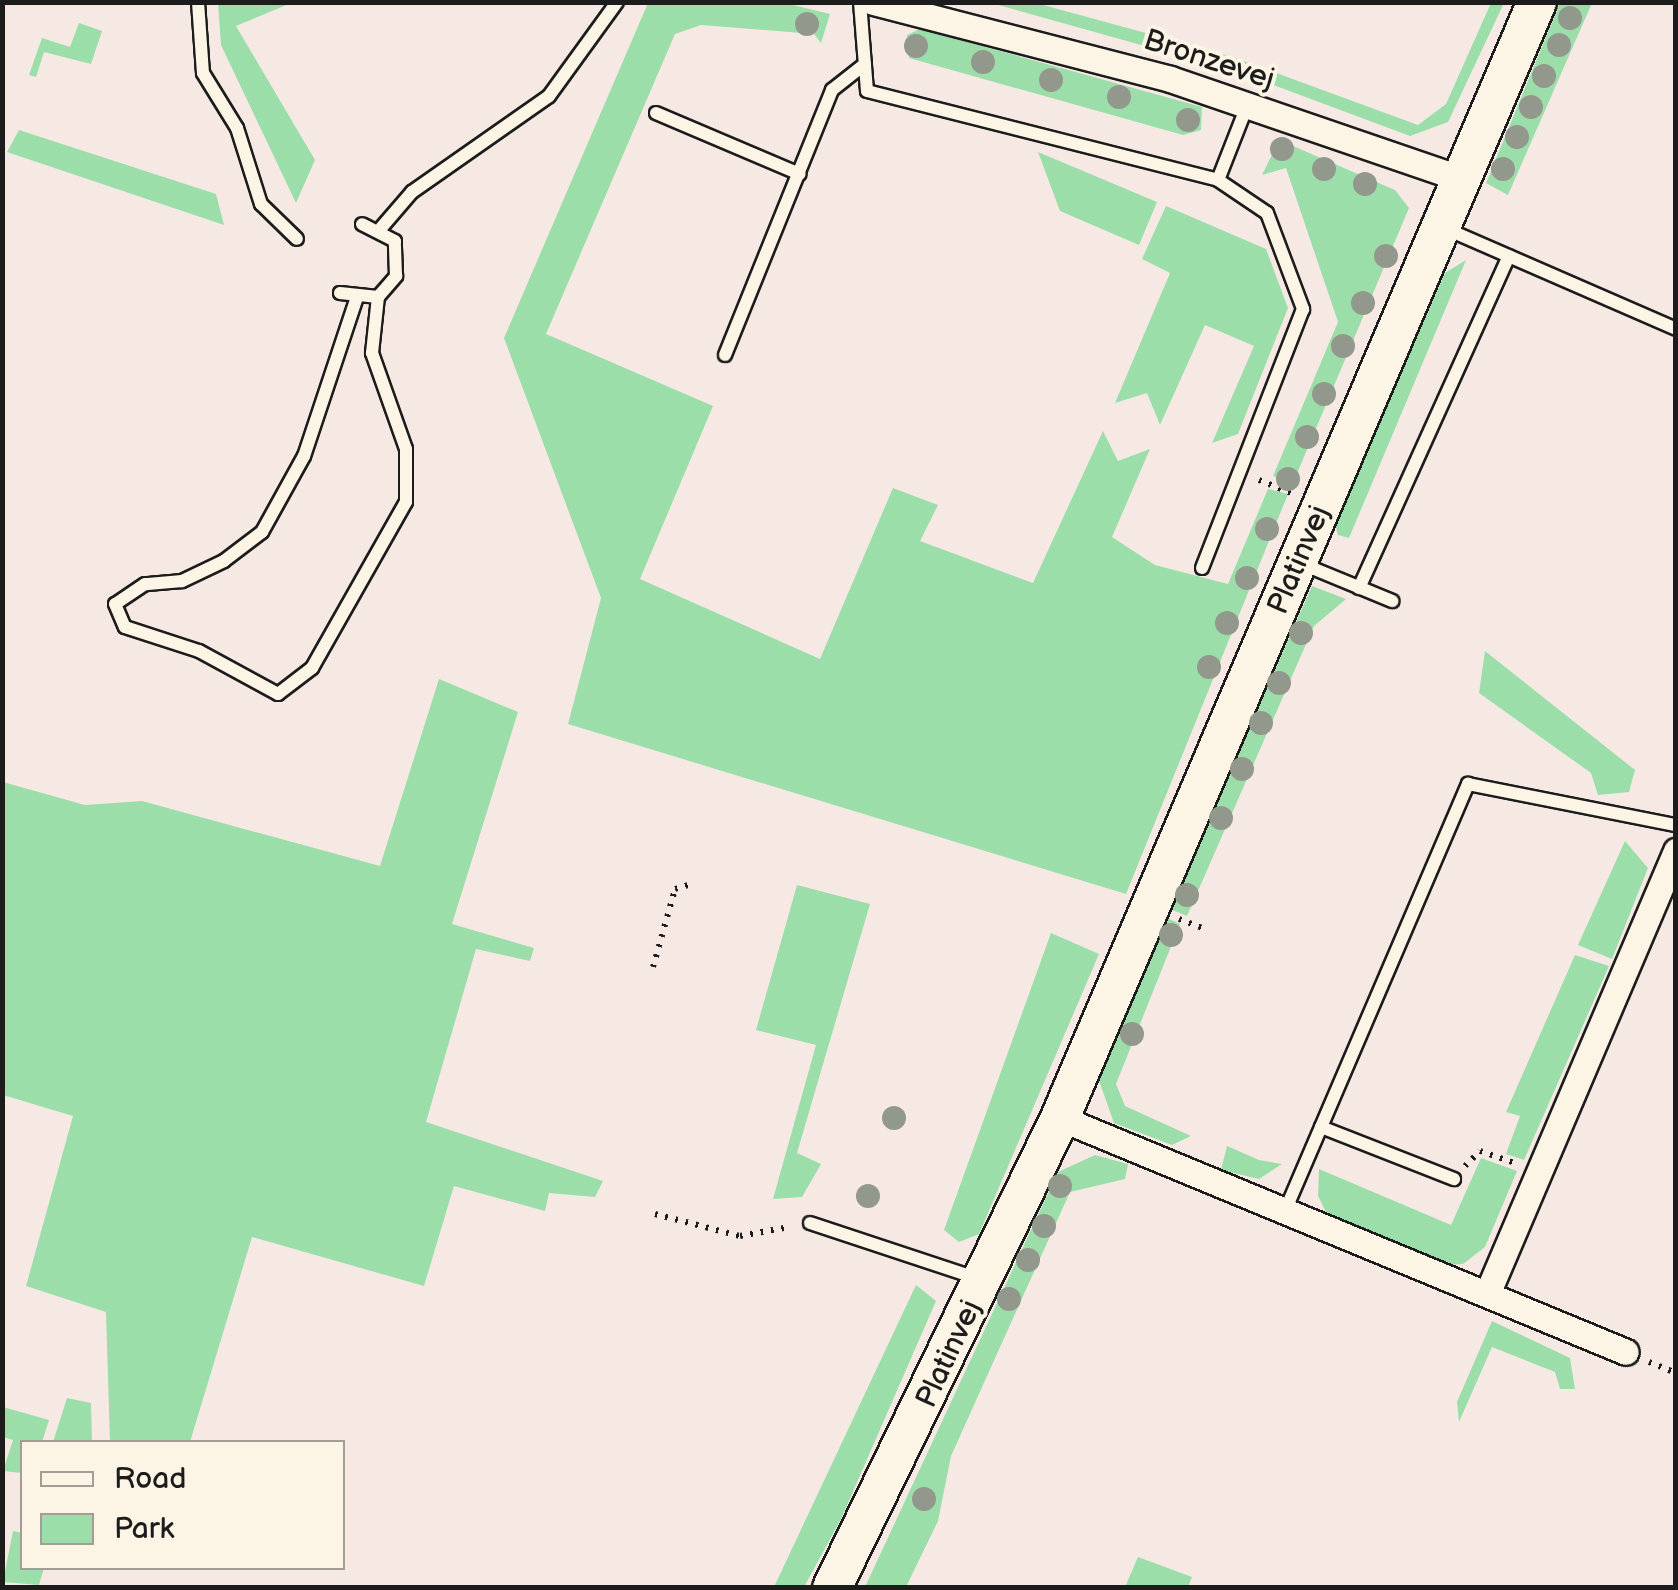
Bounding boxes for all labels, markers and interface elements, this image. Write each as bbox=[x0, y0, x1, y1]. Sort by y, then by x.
street label: Bronzevej bbox=[1139, 22, 1279, 98]
street label: Platinvej bbox=[1260, 500, 1338, 620]
street label: Platinvej bbox=[908, 1295, 990, 1413]
legend bbox=[20, 1440, 345, 1570]
text: Road bbox=[114, 1461, 187, 1497]
text: Park bbox=[114, 1511, 174, 1547]

